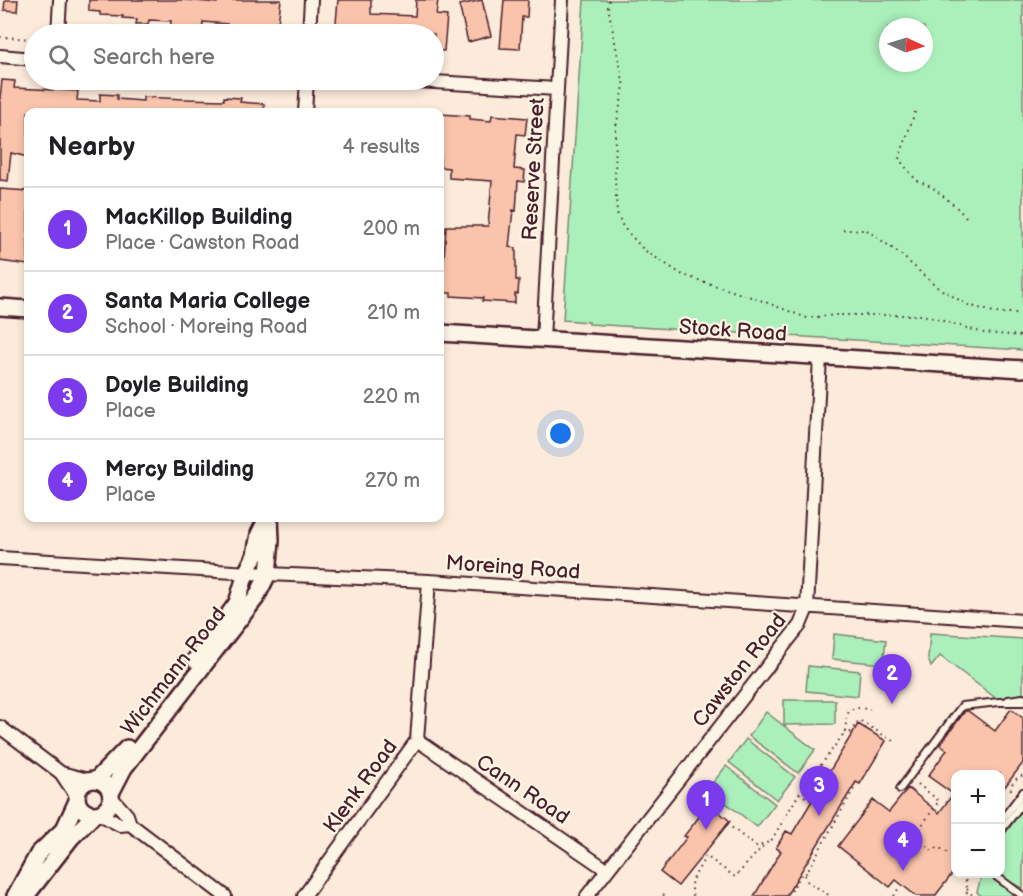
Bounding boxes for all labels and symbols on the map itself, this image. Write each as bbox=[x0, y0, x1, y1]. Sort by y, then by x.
north arrow bbox=[879, 18, 933, 72]
street label: Reserve Street bbox=[517, 96, 550, 241]
street label: Stock Road bbox=[678, 314, 788, 347]
your location bbox=[546, 419, 575, 448]
street label: Moreing Road bbox=[445, 550, 581, 585]
street label: Wichmann Road bbox=[116, 602, 231, 740]
street label: Cawston Road bbox=[687, 608, 792, 732]
pin: 2 bbox=[872, 654, 912, 704]
street label: Klenk Road bbox=[318, 735, 403, 838]
street label: Cann Road bbox=[471, 749, 574, 830]
pin: 3 bbox=[800, 766, 838, 816]
pin: 1 bbox=[686, 780, 726, 830]
pin: 4 bbox=[884, 822, 922, 871]

